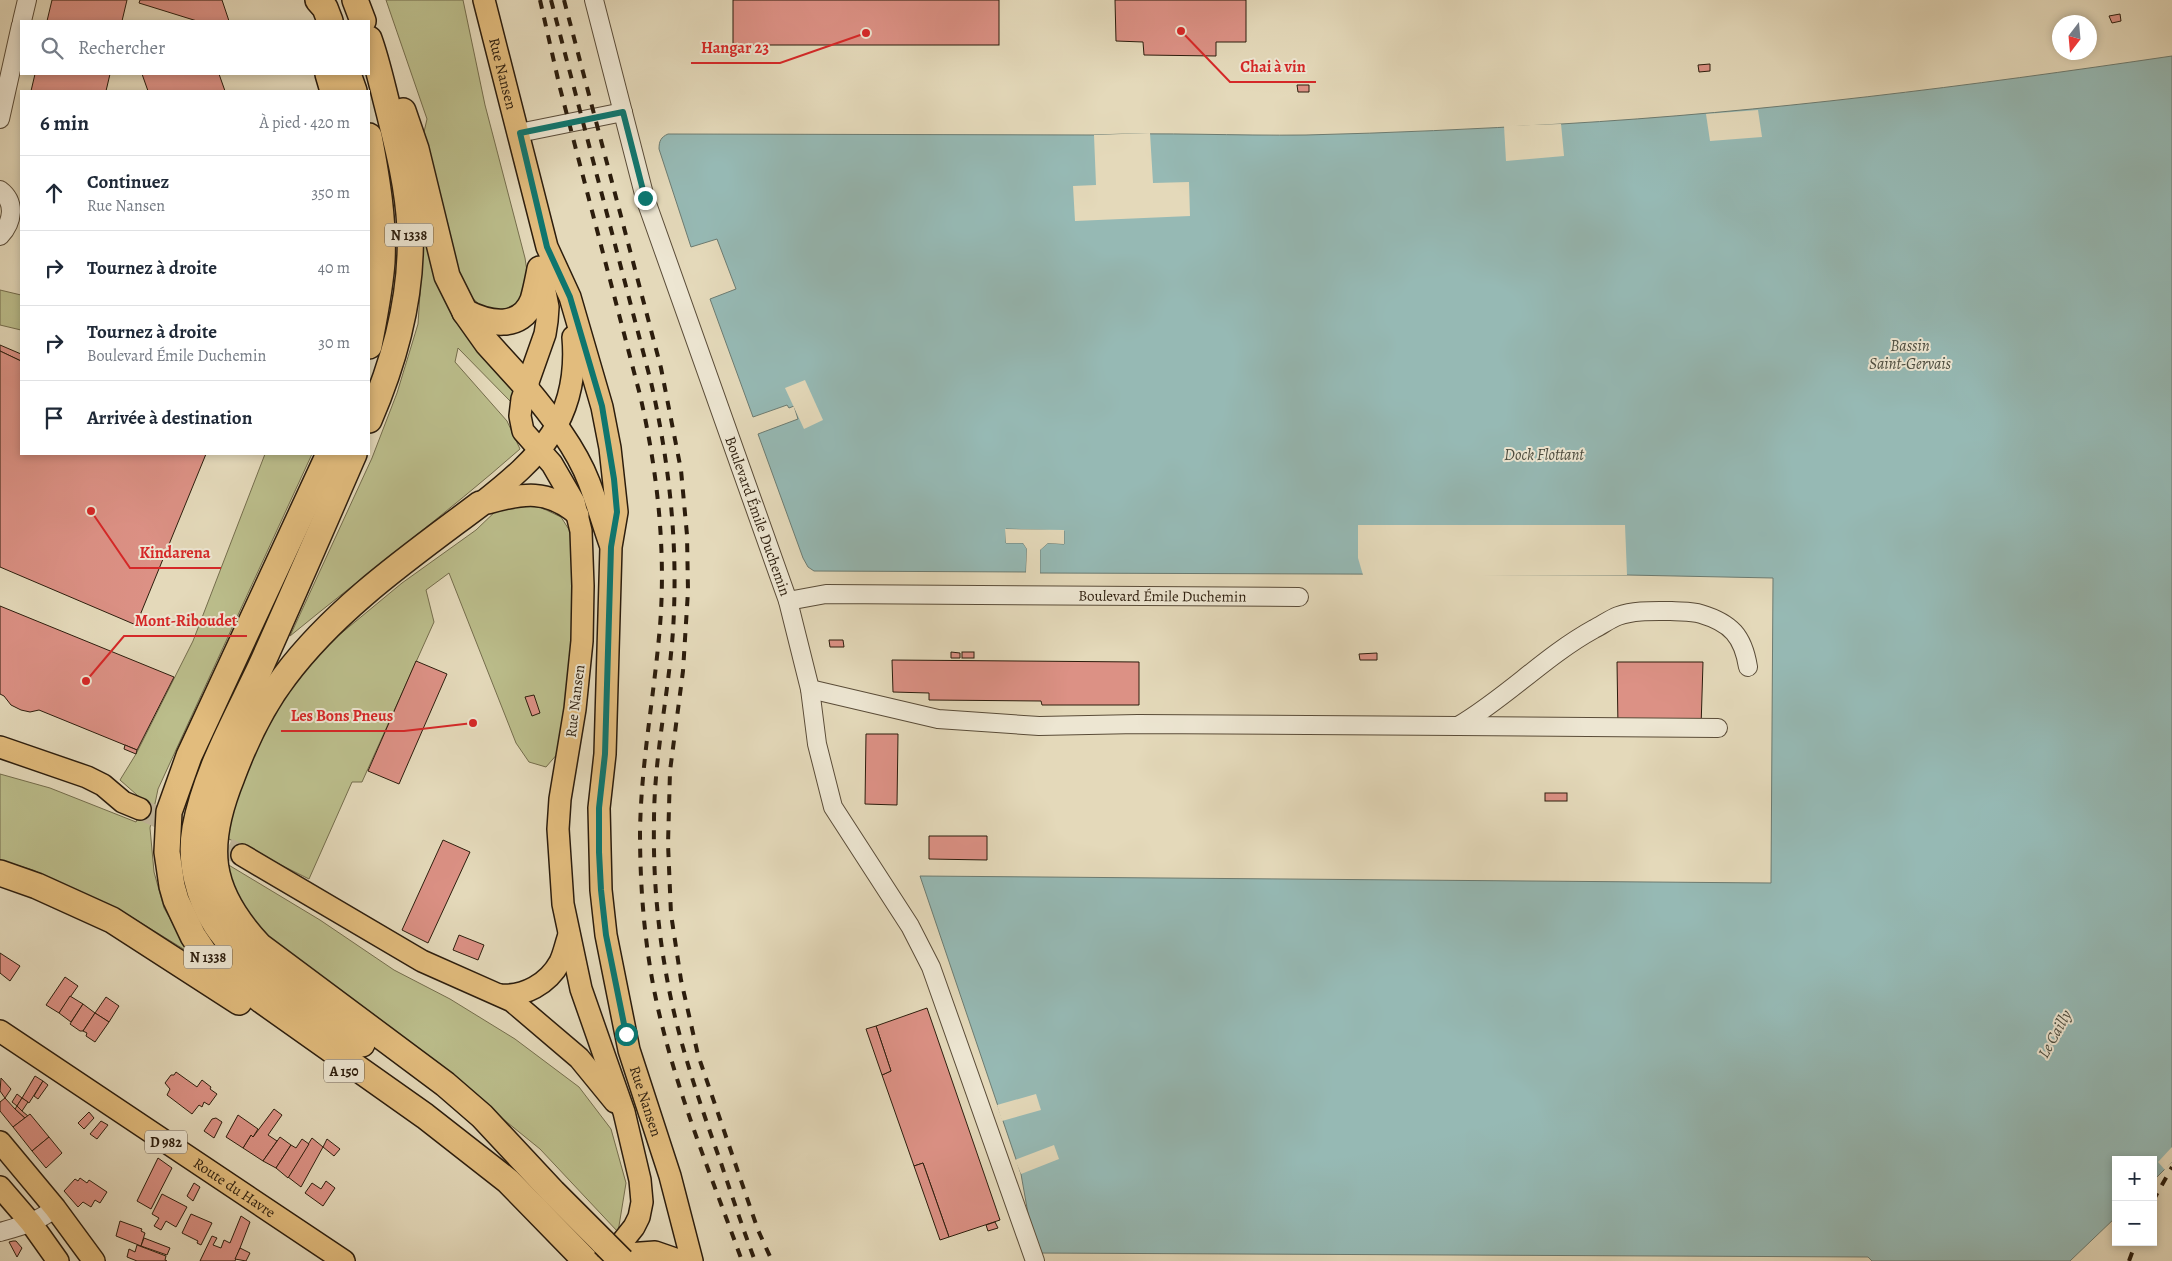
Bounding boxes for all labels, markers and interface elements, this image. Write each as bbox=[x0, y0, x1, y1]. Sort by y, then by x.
north arrow bbox=[2052, 15, 2097, 60]
search box bbox=[20, 20, 370, 75]
callout: Hangar 23 bbox=[691, 32, 780, 63]
icon: search bbox=[38, 34, 66, 62]
text: Rechercher bbox=[78, 35, 165, 61]
street label: Rue Nansen bbox=[484, 36, 522, 112]
text: Hangar 23 bbox=[701, 37, 769, 59]
callout: Chai à vin bbox=[1230, 51, 1316, 82]
text: Chai à vin bbox=[1240, 56, 1306, 78]
text: 6 min bbox=[40, 109, 89, 137]
text: À pied · 420 m bbox=[259, 112, 350, 134]
text: Continuez bbox=[87, 169, 169, 195]
icon: ahead bbox=[40, 179, 68, 207]
text: 350 m bbox=[311, 182, 350, 204]
route end bbox=[634, 187, 657, 210]
text: Rue Nansen bbox=[87, 195, 165, 217]
road number: N 1338 bbox=[385, 224, 433, 246]
icon: right bbox=[40, 254, 68, 282]
text: Tournez à droite bbox=[87, 255, 217, 281]
text: 40 m bbox=[318, 257, 350, 279]
text: Tournez à droite bbox=[87, 319, 217, 345]
icon: right bbox=[40, 329, 68, 357]
text: 30 m bbox=[318, 332, 350, 354]
water label: Bassin Saint-Gervais bbox=[1869, 335, 1951, 375]
text: Boulevard Émile Duchemin bbox=[87, 345, 266, 367]
icon: arrive bbox=[40, 404, 68, 432]
text: Arrivée à destination bbox=[87, 405, 252, 431]
street label: Boulevard Émile Duchemin bbox=[720, 434, 795, 599]
water label: Dock Flottant bbox=[1504, 444, 1585, 466]
callout: Kindarena bbox=[130, 537, 221, 568]
text: Kindarena bbox=[140, 542, 211, 564]
street label: Boulevard Émile Duchemin bbox=[1078, 586, 1247, 607]
callout: Mont-Riboudet bbox=[124, 605, 247, 636]
text: Mont-Riboudet bbox=[135, 610, 238, 632]
street label: Rue Nansen bbox=[561, 663, 589, 739]
callout: Les Bons Pneus bbox=[281, 700, 404, 731]
text: Les Bons Pneus bbox=[291, 705, 393, 727]
road number: N 1338 bbox=[184, 946, 232, 969]
water label: Le Cailly bbox=[2033, 1006, 2077, 1062]
route start bbox=[615, 1023, 638, 1046]
road number: A 150 bbox=[324, 1060, 364, 1082]
street label: Rue Nansen bbox=[625, 1063, 667, 1139]
road number: D 982 bbox=[145, 1130, 187, 1154]
street label: Route du Havre bbox=[189, 1153, 280, 1223]
map controls bbox=[2112, 1156, 2157, 1246]
button: + bbox=[2112, 1156, 2157, 1201]
button: − bbox=[2112, 1201, 2157, 1246]

